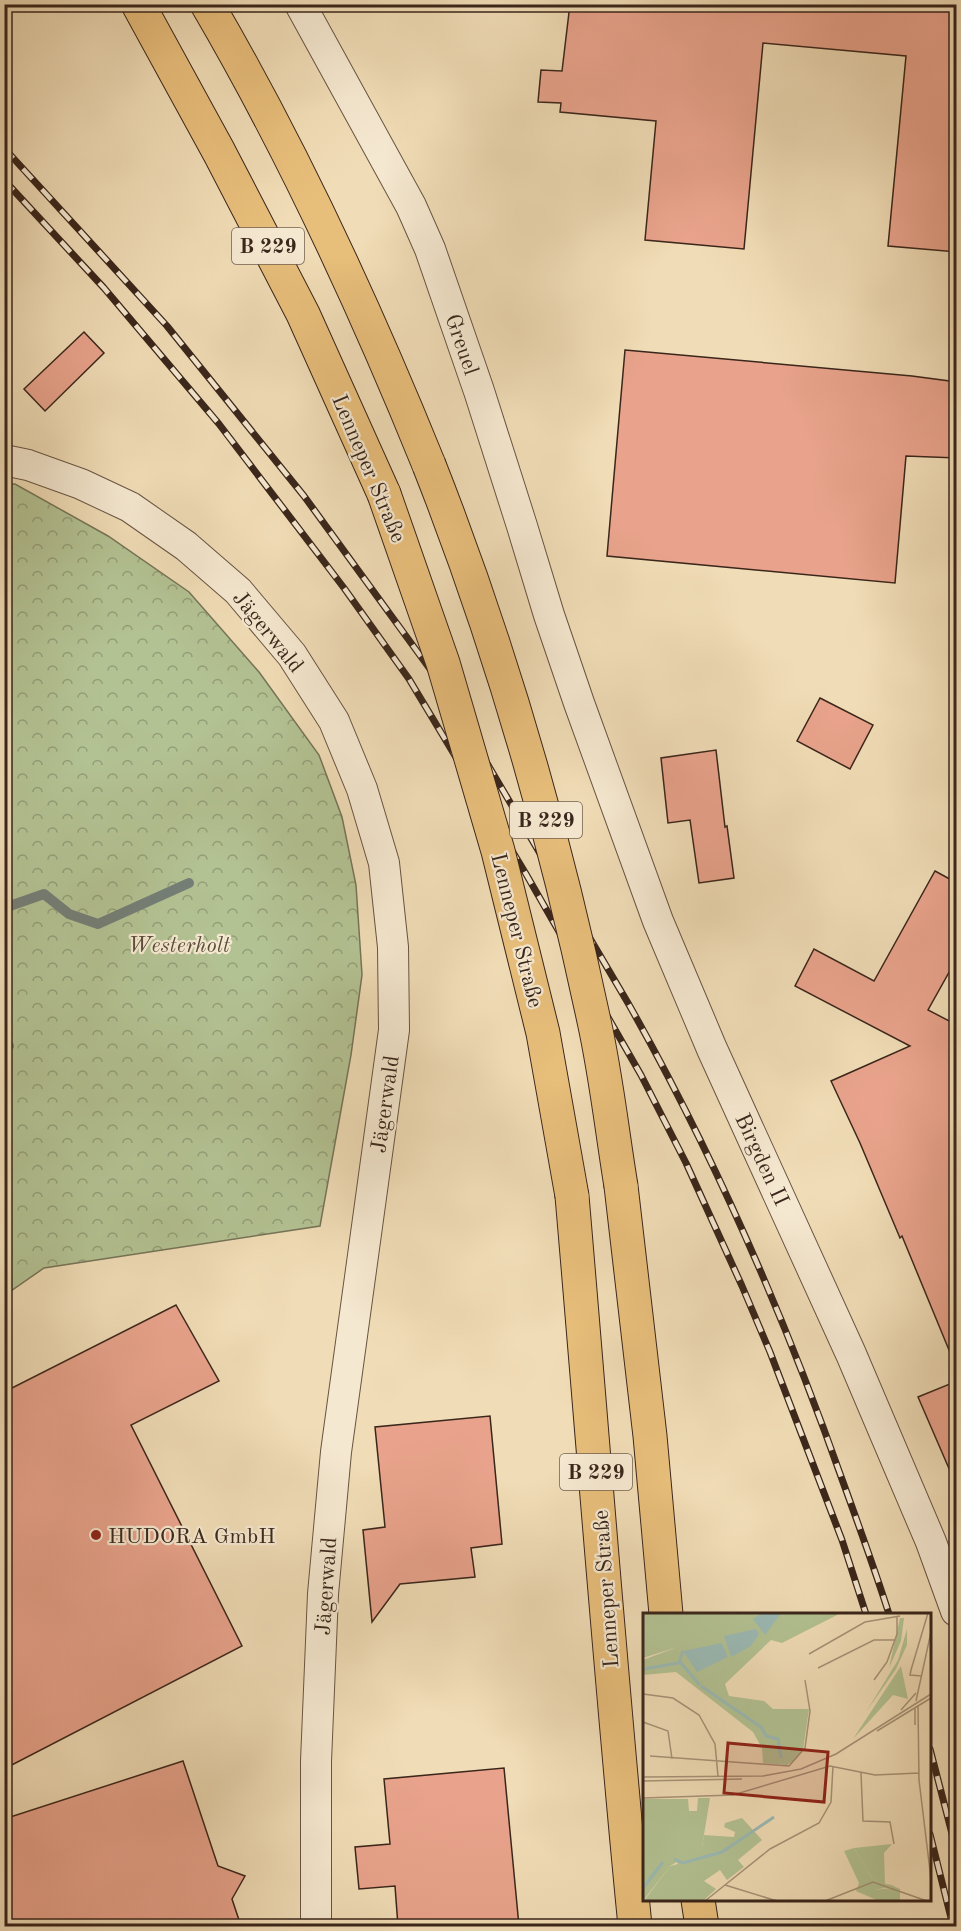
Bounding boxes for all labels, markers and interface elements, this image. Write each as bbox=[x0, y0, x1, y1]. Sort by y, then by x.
road number: B 229 bbox=[232, 228, 304, 264]
street label: Greuel bbox=[440, 311, 482, 378]
street label: Lenneper Straße bbox=[327, 392, 409, 546]
street label: Jägerwald bbox=[228, 587, 307, 677]
road number: B 229 bbox=[510, 802, 582, 838]
street label: Lenneper Straße bbox=[486, 851, 546, 1010]
park label: Westerholt bbox=[128, 935, 231, 957]
street label: Jägerwald bbox=[368, 1054, 404, 1155]
street label: Birgden II bbox=[730, 1110, 792, 1209]
road number: B 229 bbox=[560, 1454, 632, 1490]
street label: Lenneper Straße bbox=[590, 1509, 623, 1669]
place label: HUDORA GmbH bbox=[108, 1526, 276, 1548]
marker: HUDORA GmbH bbox=[89, 1528, 103, 1542]
street label: Jägerwald bbox=[313, 1536, 341, 1636]
inset map bbox=[643, 1613, 931, 1901]

